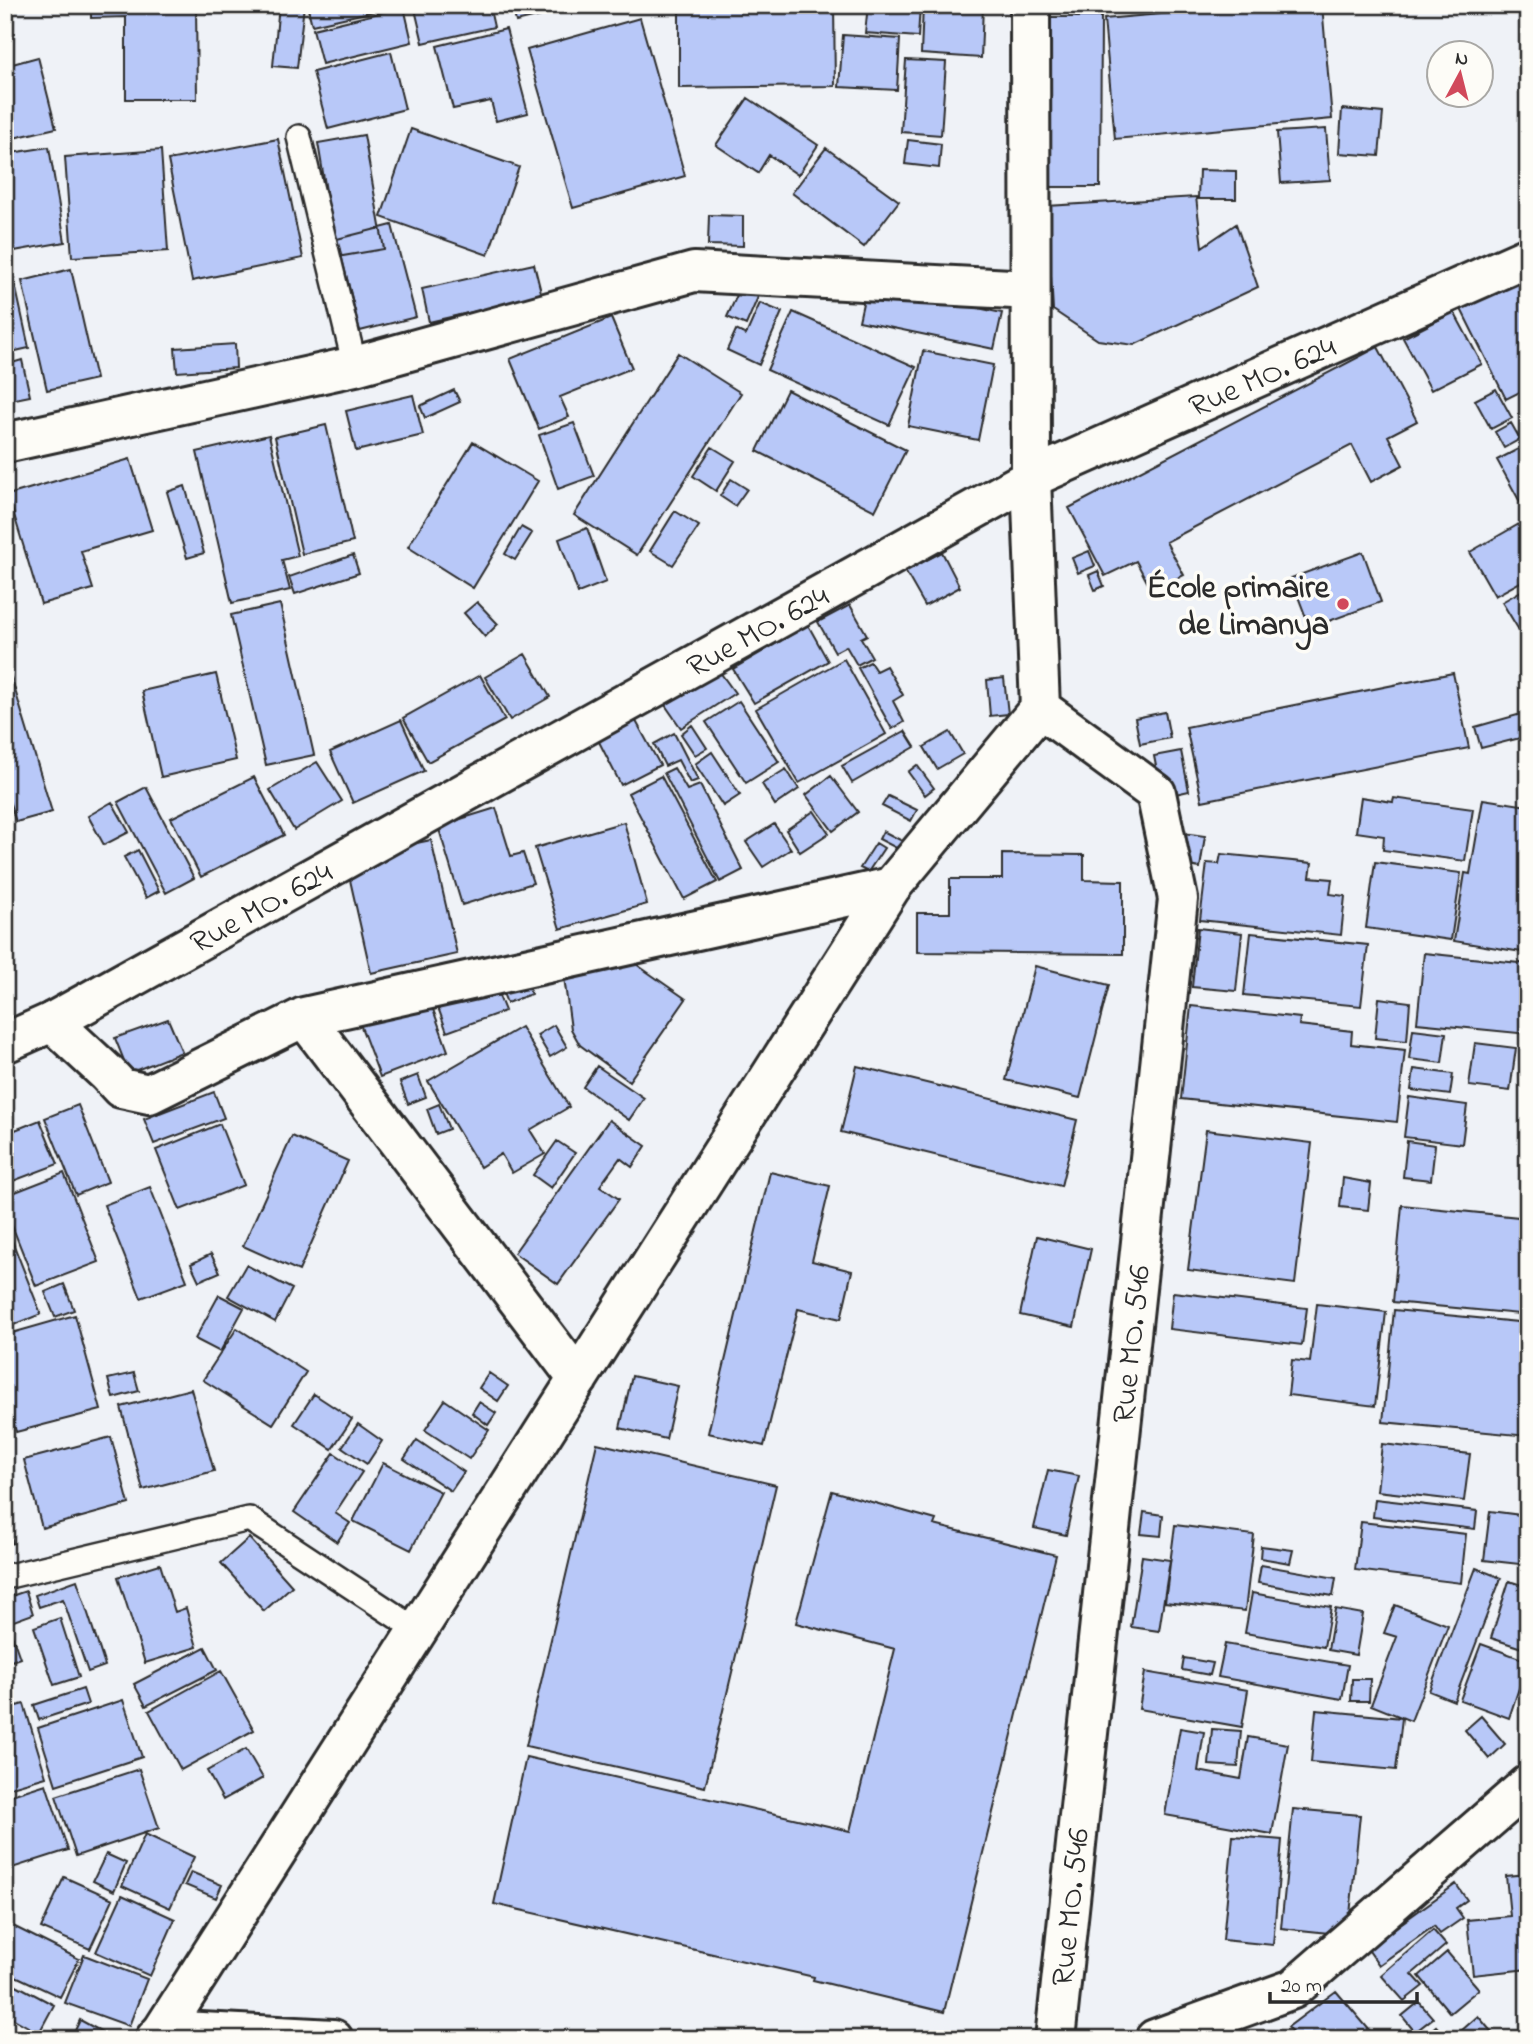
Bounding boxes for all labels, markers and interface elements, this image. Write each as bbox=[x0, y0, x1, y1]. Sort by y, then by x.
north arrow bbox=[1424, 38, 1494, 108]
text: N bbox=[1454, 45, 1470, 74]
street label: Rue MO. 624 bbox=[1182, 325, 1344, 432]
place label: École primaire de Limanya bbox=[1147, 566, 1331, 651]
street label: Rue MO. 624 bbox=[679, 575, 839, 692]
marker: École primaire de Limanya bbox=[1335, 596, 1351, 612]
street label: Rue MO. 624 bbox=[182, 851, 342, 968]
street label: Rue MO. 546 bbox=[1102, 1263, 1165, 1426]
street label: Rue MO. 546 bbox=[1041, 1826, 1104, 1989]
scale bar bbox=[1270, 1960, 1418, 2004]
text: 20 m bbox=[1281, 1972, 1322, 2002]

